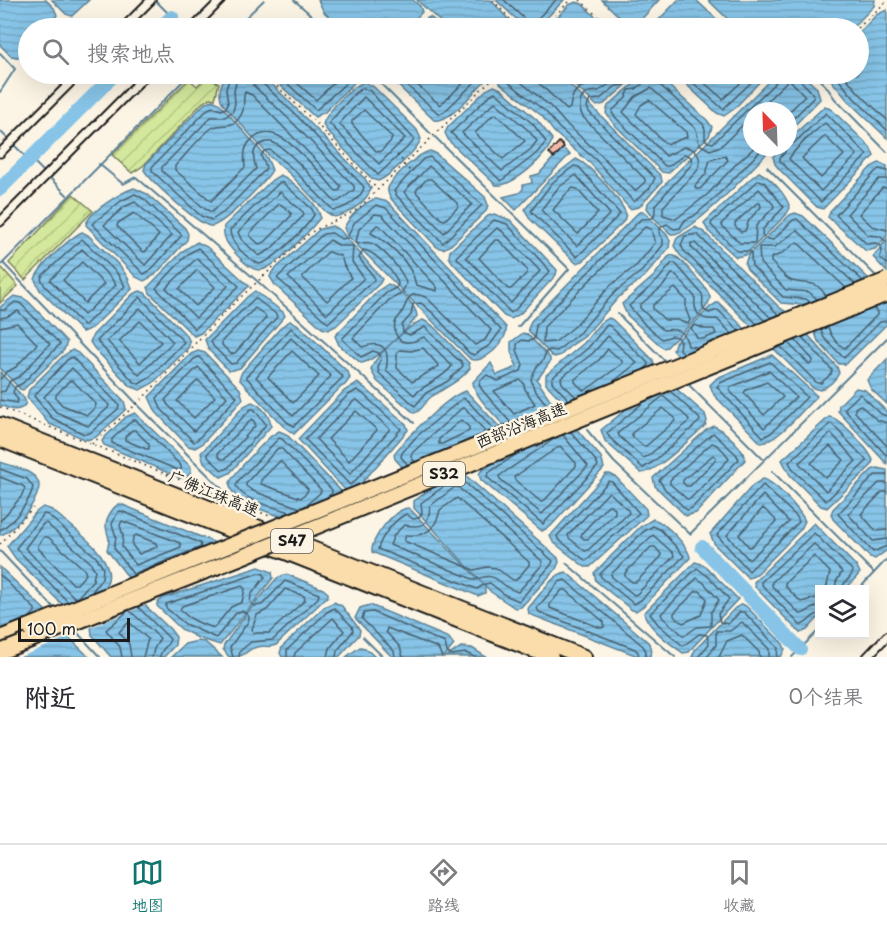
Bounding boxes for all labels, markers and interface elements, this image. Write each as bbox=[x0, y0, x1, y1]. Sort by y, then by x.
search box bbox=[18, 18, 869, 84]
icon: search bbox=[39, 35, 72, 68]
text: 搜索地点 bbox=[87, 35, 175, 68]
north arrow bbox=[743, 102, 797, 156]
street label: 西部沿海高速 bbox=[472, 395, 570, 453]
road number: S32 bbox=[423, 462, 465, 486]
street label: 广佛江珠高速 bbox=[165, 463, 263, 521]
road number: S47 bbox=[271, 529, 313, 553]
map controls bbox=[815, 585, 869, 639]
button: layers bbox=[815, 585, 869, 639]
scale bar bbox=[18, 615, 130, 642]
text: 100 m bbox=[27, 616, 76, 640]
text: 附近 bbox=[24, 677, 76, 716]
text: 0个结果 bbox=[788, 681, 863, 711]
tab: 地图 bbox=[131, 856, 164, 916]
tab: 路线 bbox=[427, 856, 460, 916]
tab: 收藏 bbox=[723, 856, 756, 916]

